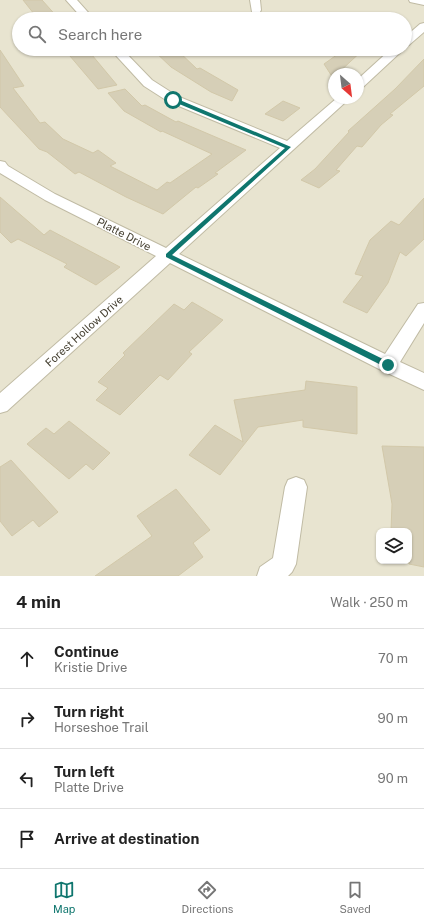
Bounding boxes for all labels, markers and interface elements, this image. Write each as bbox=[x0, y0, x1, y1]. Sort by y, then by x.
search box bbox=[12, 12, 412, 56]
icon: search bbox=[26, 23, 48, 45]
text: Search here bbox=[58, 26, 142, 43]
north arrow bbox=[328, 68, 364, 104]
route start bbox=[164, 91, 182, 109]
street label: Platte Drive bbox=[95, 215, 153, 253]
street label: Forest Hollow Drive bbox=[43, 293, 125, 369]
route end bbox=[379, 356, 397, 374]
map controls bbox=[376, 528, 412, 564]
button: layers bbox=[376, 528, 412, 564]
text: 4 min bbox=[16, 592, 61, 612]
text: Walk · 250 m bbox=[330, 595, 408, 610]
text: Continue bbox=[54, 643, 119, 660]
icon: ahead bbox=[16, 648, 38, 670]
text: 70 m bbox=[378, 651, 408, 666]
text: Kristie Drive bbox=[54, 660, 127, 675]
text: Turn right bbox=[54, 703, 124, 720]
icon: right bbox=[16, 708, 38, 730]
text: 90 m bbox=[378, 711, 408, 726]
text: Horseshoe Trail bbox=[54, 720, 149, 735]
text: Turn left bbox=[54, 763, 115, 780]
icon: left bbox=[16, 768, 38, 790]
text: 90 m bbox=[378, 771, 408, 786]
text: Platte Drive bbox=[54, 780, 124, 795]
icon: arrive bbox=[16, 828, 38, 850]
text: Arrive at destination bbox=[54, 830, 199, 847]
tab: Map bbox=[53, 879, 75, 915]
tab: Directions bbox=[182, 879, 233, 915]
tab: Saved bbox=[339, 879, 371, 915]

